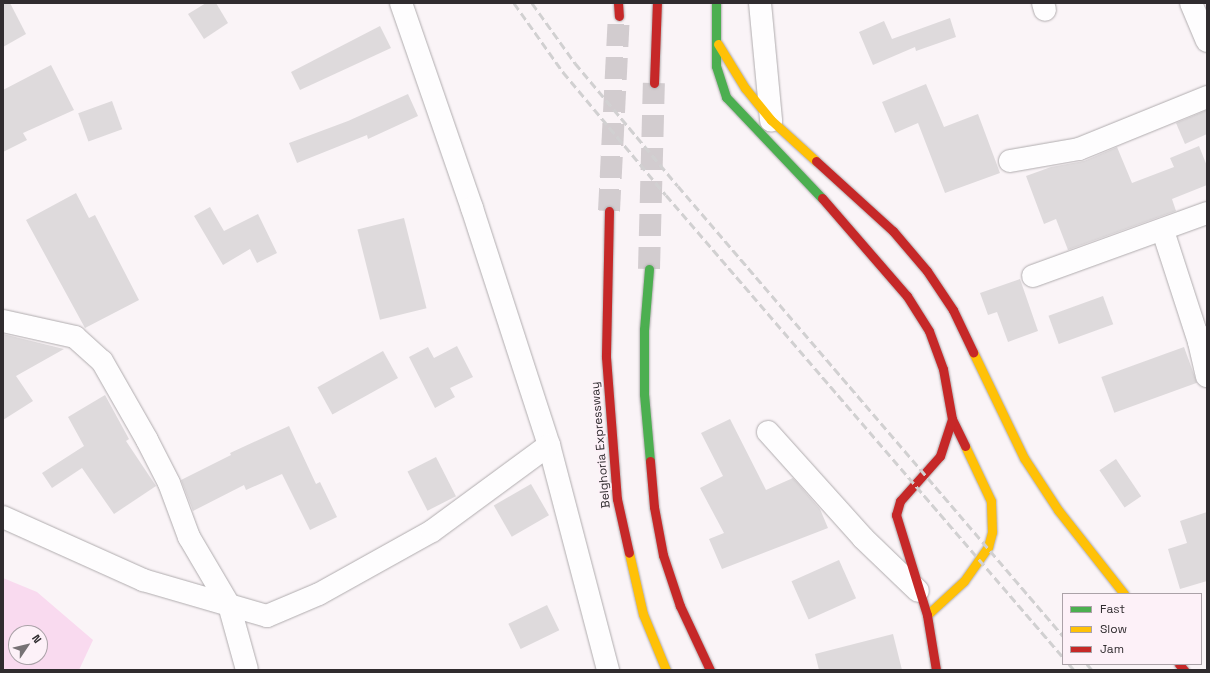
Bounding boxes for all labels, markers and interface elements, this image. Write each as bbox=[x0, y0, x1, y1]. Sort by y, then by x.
street label: Belghoria Expressway bbox=[588, 381, 614, 509]
legend bbox=[1062, 593, 1202, 665]
text: Fast bbox=[1100, 601, 1125, 617]
text: Slow bbox=[1100, 621, 1127, 637]
north arrow bbox=[8, 625, 48, 665]
text: N bbox=[29, 632, 45, 646]
text: Jam bbox=[1100, 641, 1124, 657]

